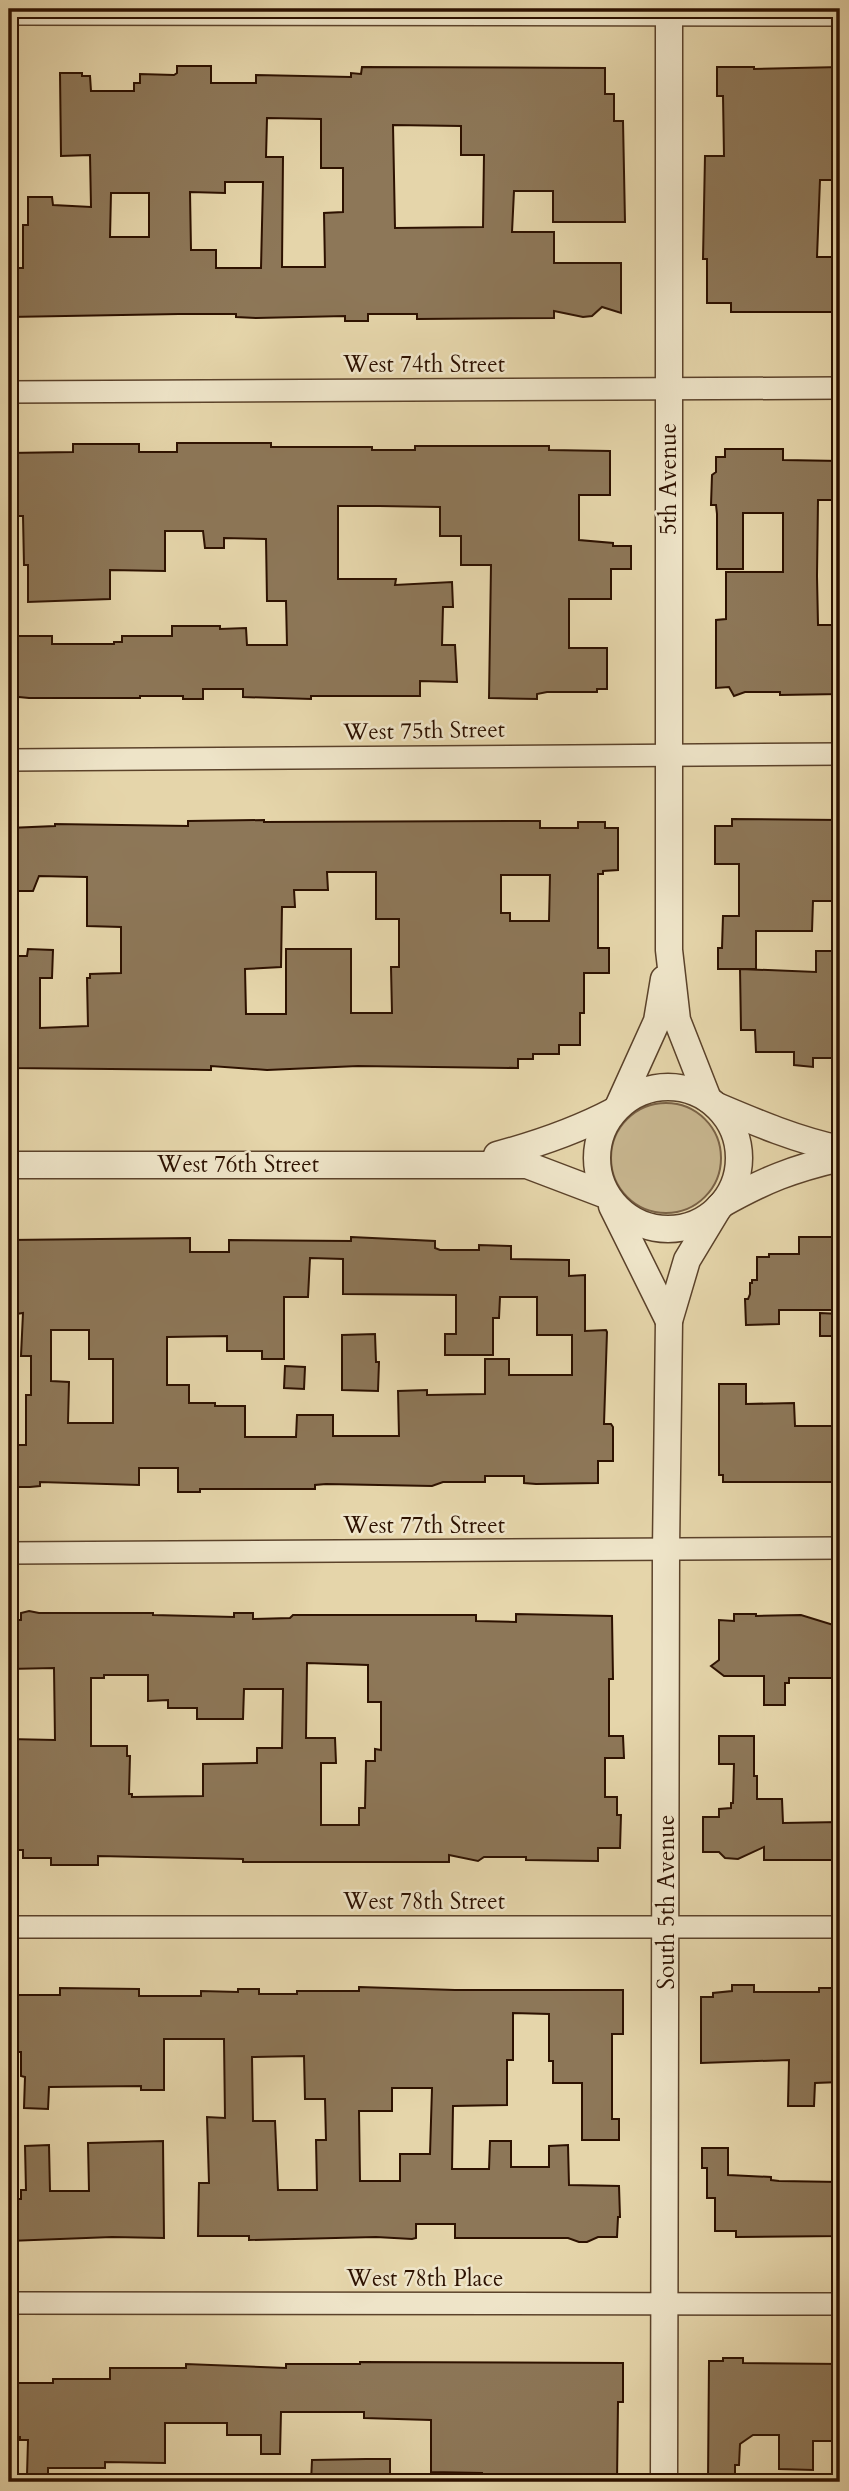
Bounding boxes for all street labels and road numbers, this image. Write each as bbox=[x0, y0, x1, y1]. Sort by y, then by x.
street label: West 74th Street bbox=[342, 349, 505, 380]
street label: 5th Avenue bbox=[653, 423, 684, 535]
street label: West 75th Street bbox=[342, 714, 505, 747]
street label: West 76th Street bbox=[156, 1149, 319, 1180]
street label: West 77th Street bbox=[342, 1510, 505, 1541]
street label: South 5th Avenue bbox=[651, 1814, 682, 1990]
street label: West 78th Street bbox=[342, 1886, 505, 1917]
street label: West 78th Place bbox=[346, 2263, 503, 2294]

